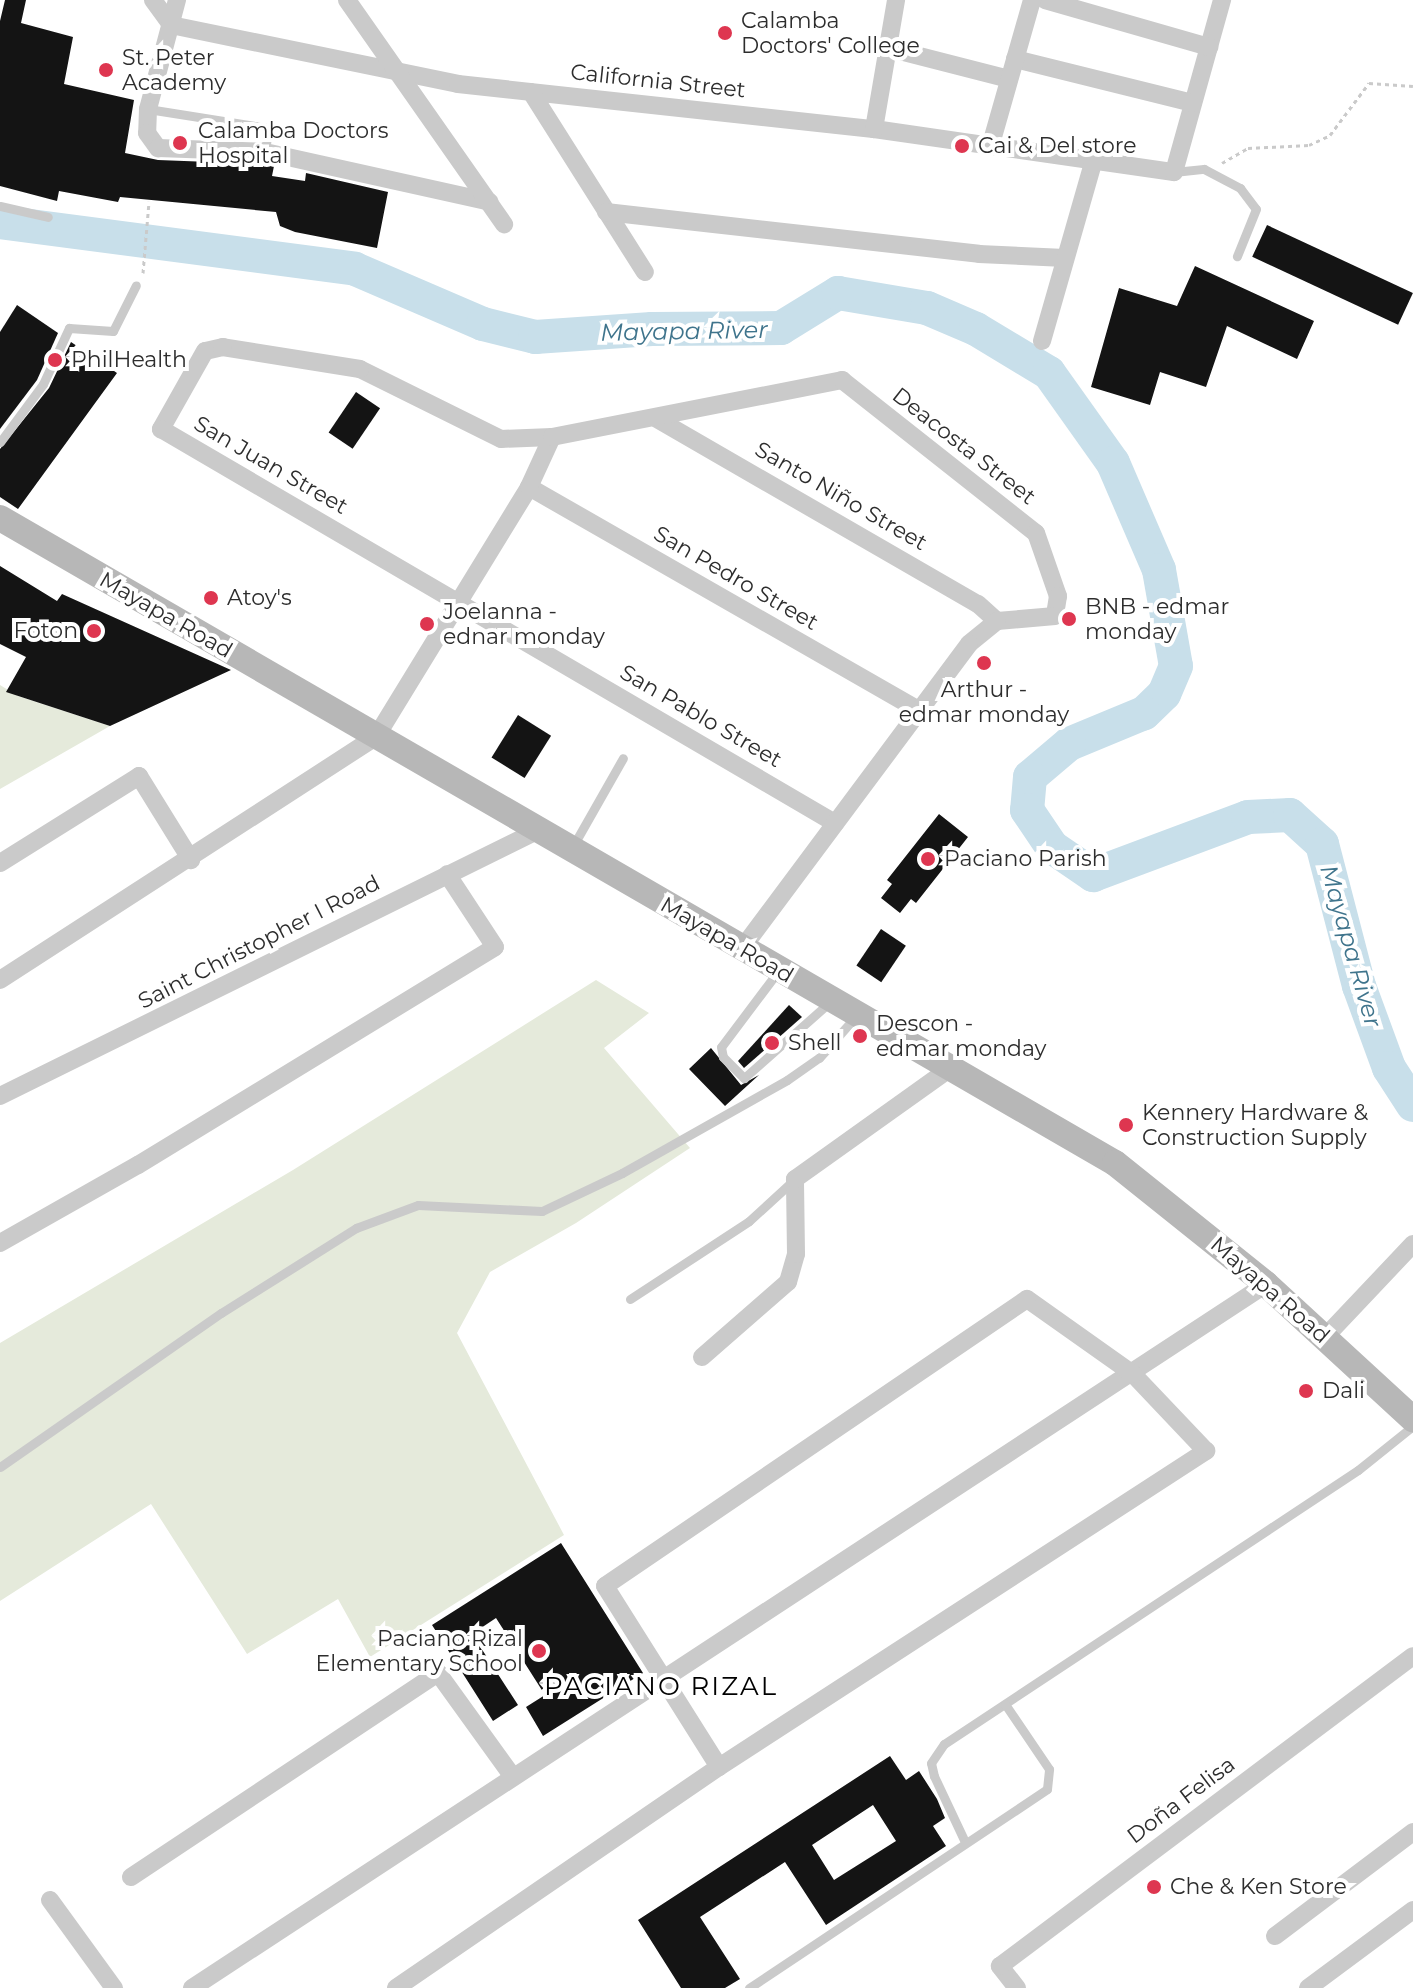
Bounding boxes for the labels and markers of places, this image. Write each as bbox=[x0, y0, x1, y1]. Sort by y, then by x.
place label: Calamba Doctors' College bbox=[741, 7, 920, 58]
marker: Calamba Doctors' College bbox=[716, 24, 734, 42]
place label: St. Peter Academy bbox=[122, 44, 226, 96]
marker: St. Peter Academy bbox=[97, 61, 115, 79]
place label: Calamba Doctors Hospital bbox=[198, 117, 389, 168]
marker: Calamba Doctors Hospital bbox=[169, 132, 191, 154]
place label: Cai & Del store bbox=[978, 133, 1137, 159]
marker: Cai & Del store bbox=[953, 137, 971, 155]
place label: PhilHealth bbox=[71, 347, 187, 373]
marker: PhilHealth bbox=[46, 351, 64, 369]
place label: Atoy's bbox=[227, 585, 292, 611]
marker: Atoy's bbox=[202, 589, 220, 607]
place label: BNB - edmar monday bbox=[1085, 593, 1229, 644]
place label: Joelanna - ednar monday bbox=[443, 598, 605, 650]
marker: BNB - edmar monday bbox=[1060, 610, 1078, 628]
marker: Joelanna - ednar monday bbox=[418, 615, 436, 633]
place label: Foton bbox=[13, 618, 78, 644]
marker: Foton bbox=[85, 622, 103, 640]
marker: Arthur - edmar monday bbox=[975, 654, 993, 672]
place label: Arthur - edmar monday bbox=[899, 676, 1069, 728]
place label: Paciano Parish bbox=[944, 846, 1107, 872]
marker: Paciano Parish bbox=[919, 850, 937, 868]
place label: Descon - edmar monday bbox=[876, 1010, 1047, 1062]
marker: Descon - edmar monday bbox=[851, 1027, 869, 1045]
place label: Shell bbox=[788, 1030, 842, 1056]
marker: Shell bbox=[763, 1034, 781, 1052]
place label: Kennery Hardware & Construction Supply bbox=[1142, 1099, 1368, 1150]
marker: Kennery Hardware & Construction Supply bbox=[1117, 1116, 1135, 1134]
place label: Dali bbox=[1322, 1378, 1365, 1404]
marker: Dali bbox=[1297, 1382, 1315, 1400]
place label: Paciano Rizal Elementary School bbox=[316, 1625, 523, 1676]
marker: Paciano Rizal Elementary School bbox=[530, 1642, 548, 1660]
place label: Che & Ken Store bbox=[1170, 1874, 1347, 1900]
marker: Che & Ken Store bbox=[1145, 1878, 1163, 1896]

